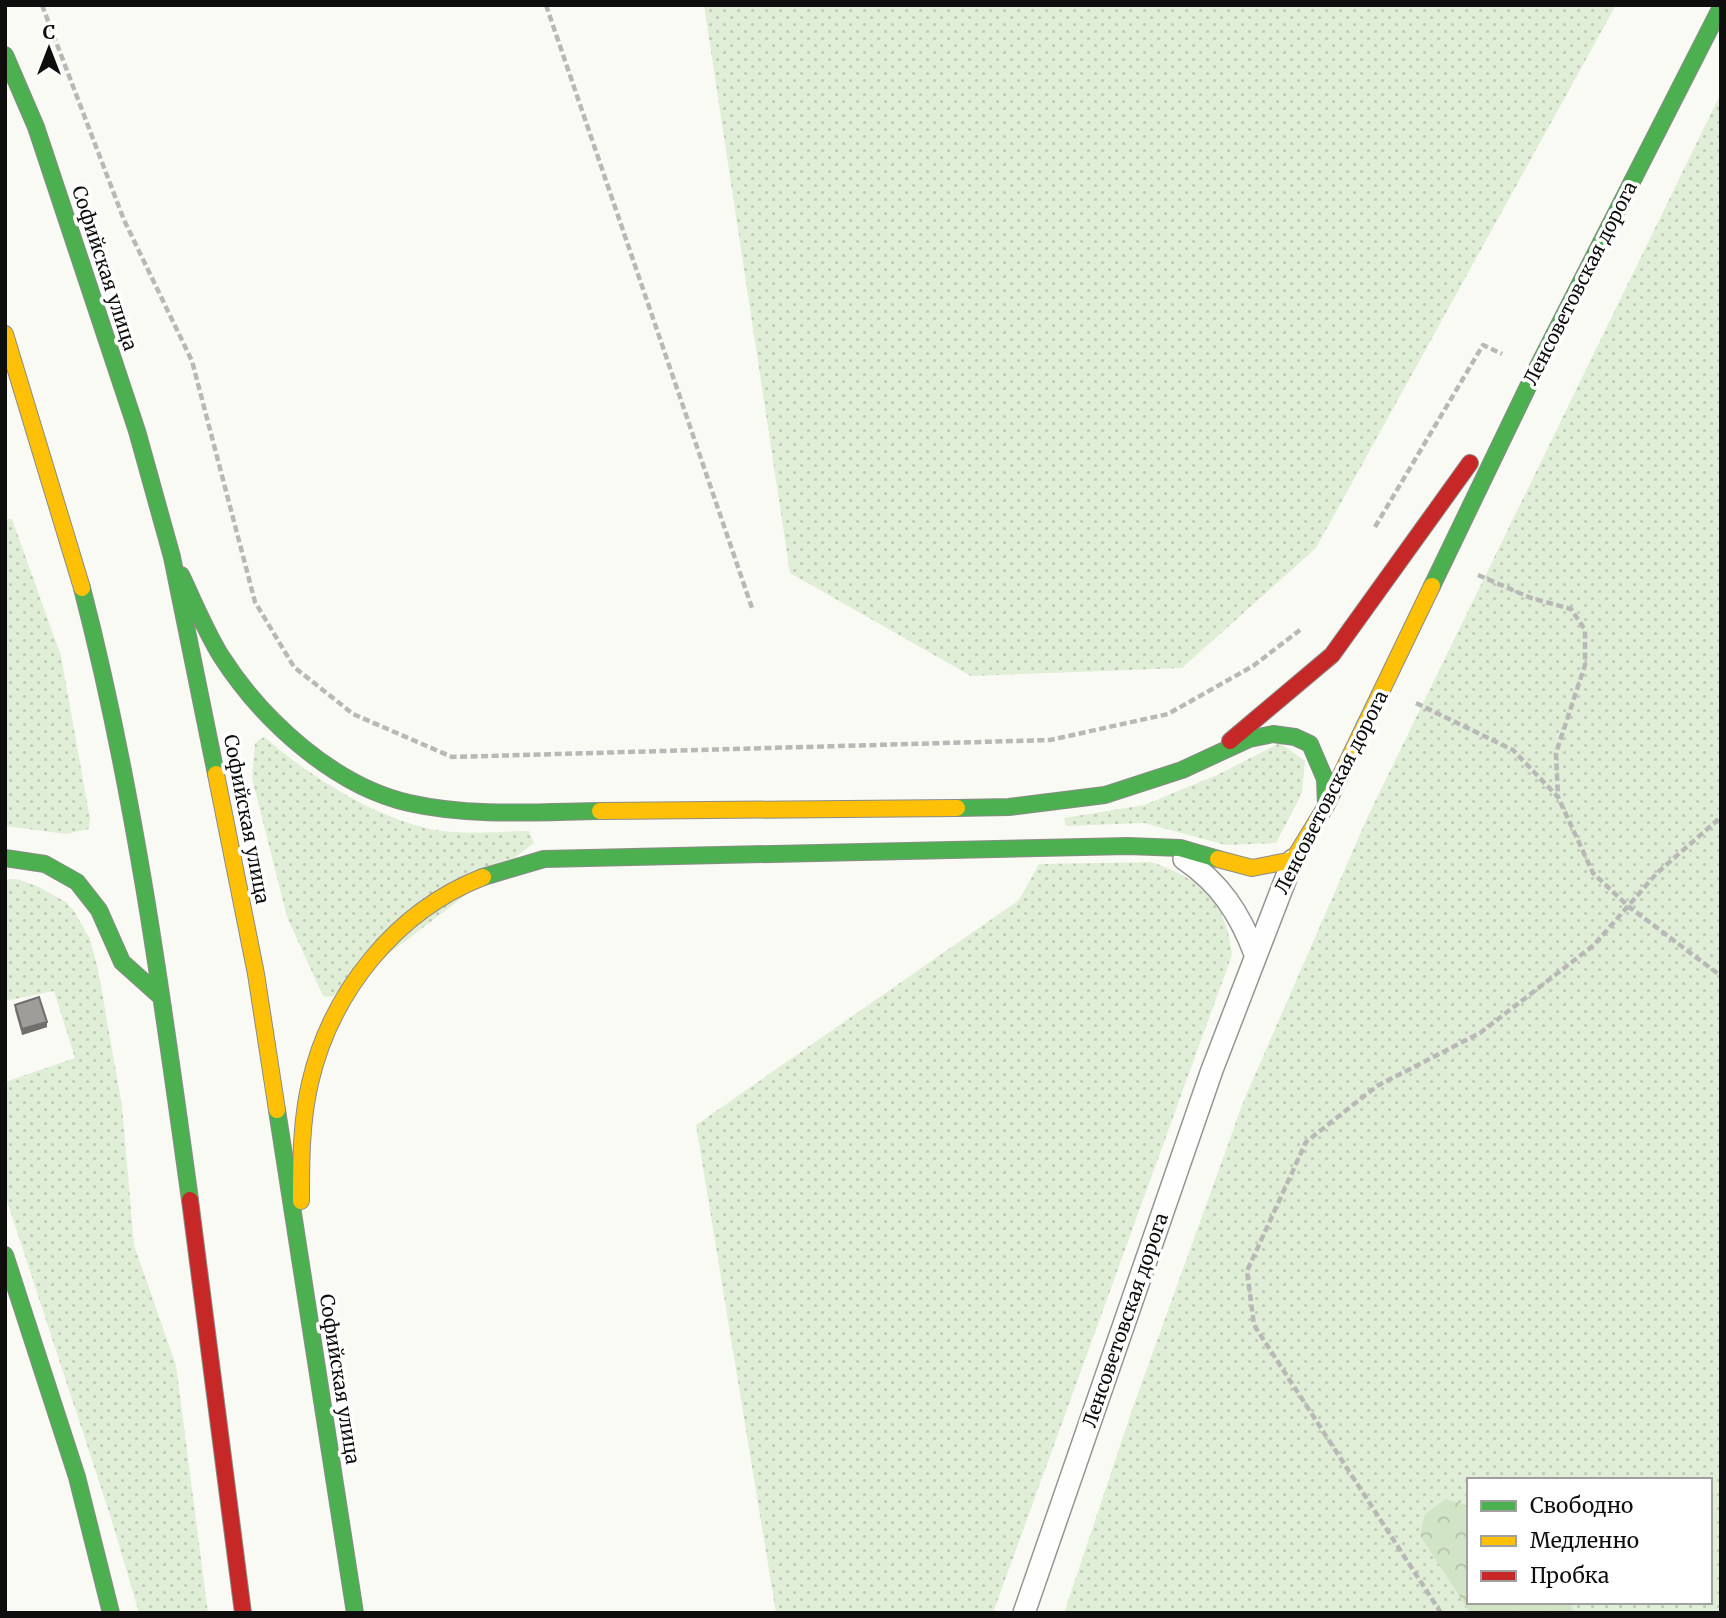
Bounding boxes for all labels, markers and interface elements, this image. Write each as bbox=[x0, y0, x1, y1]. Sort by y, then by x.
north arrow bbox=[14, 14, 84, 84]
text: С bbox=[43, 20, 55, 44]
street label: Ленсоветовская дорога bbox=[1518, 177, 1642, 389]
street label: Софийская улица bbox=[67, 183, 143, 353]
street label: Ленсоветовская дорога bbox=[1269, 686, 1393, 898]
street label: Софийская улица bbox=[219, 732, 275, 906]
street label: Ленсоветовская дорога bbox=[1077, 1210, 1173, 1430]
street label: Софийская улица bbox=[315, 1292, 365, 1466]
legend bbox=[1467, 1478, 1712, 1604]
text: Свободно bbox=[1530, 1492, 1633, 1519]
text: Медленно bbox=[1530, 1527, 1639, 1554]
text: Пробка bbox=[1530, 1562, 1609, 1589]

